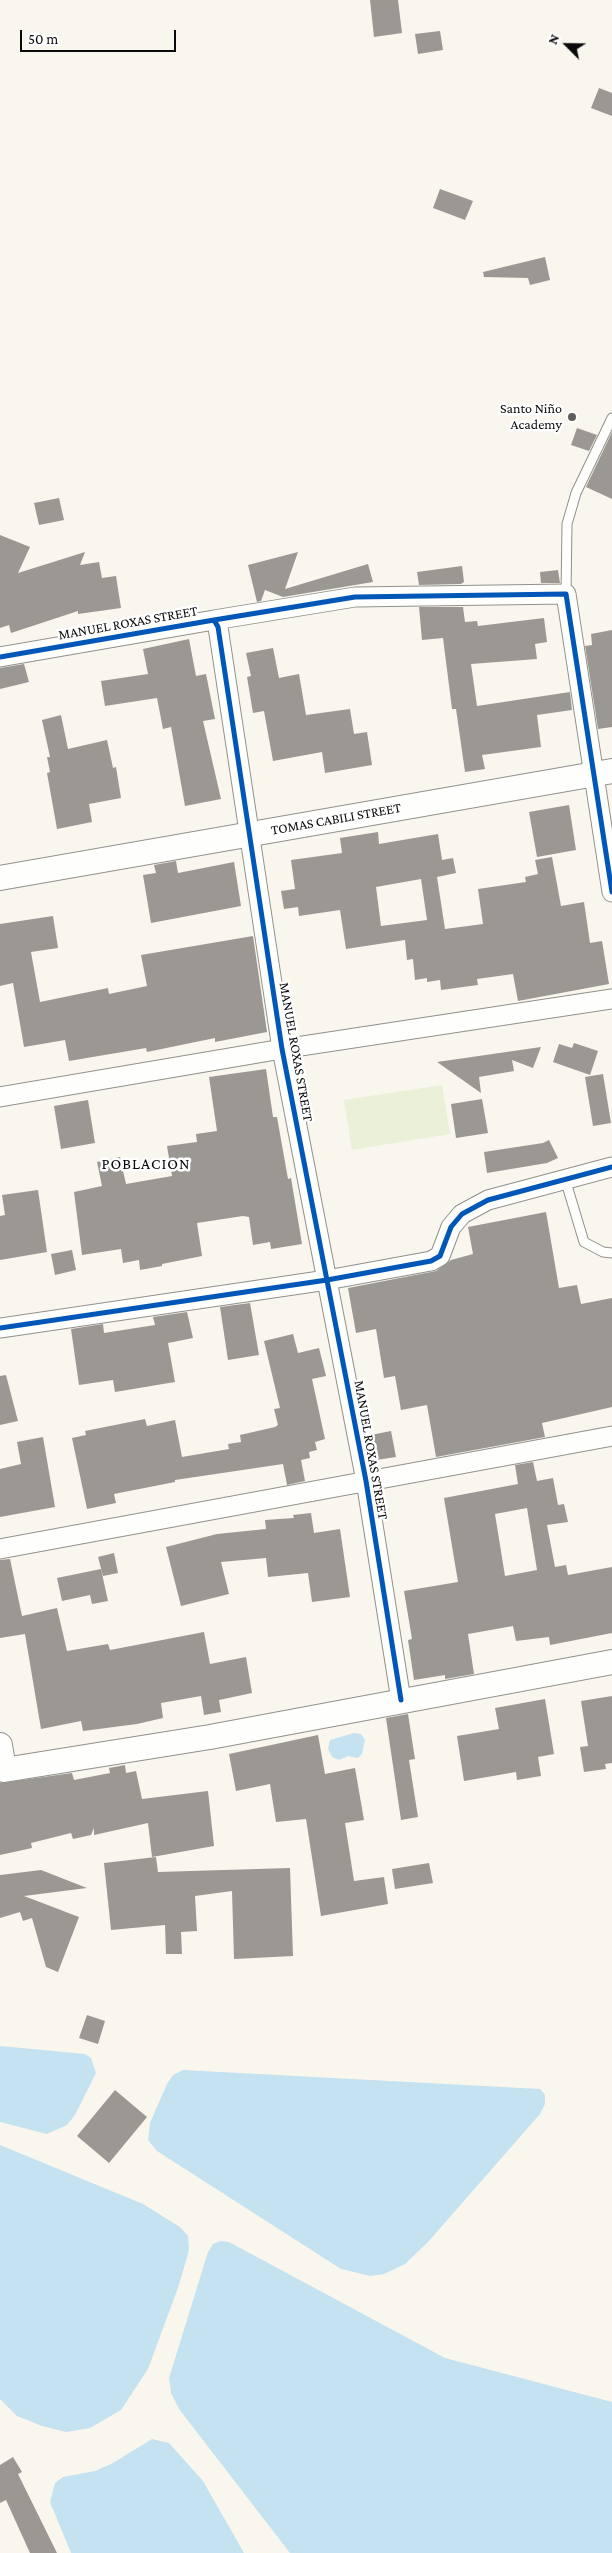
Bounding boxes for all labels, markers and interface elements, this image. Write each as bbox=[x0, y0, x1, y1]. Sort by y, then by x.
scale bar bbox=[22, 20, 179, 52]
north arrow bbox=[542, 20, 592, 70]
text: 50 m bbox=[28, 31, 58, 47]
text: N bbox=[544, 32, 562, 47]
place label: Santo Niño Academy bbox=[500, 401, 562, 434]
marker: Santo Niño Academy bbox=[566, 411, 578, 423]
street label: MANUEL ROXAS STREET bbox=[57, 602, 199, 644]
street label: TOMAS CABILI STREET bbox=[270, 799, 402, 839]
street label: MANUEL ROXAS STREET bbox=[275, 981, 317, 1123]
district label: POBLACION bbox=[100, 1154, 192, 1174]
street label: MANUEL ROXAS STREET bbox=[350, 1379, 392, 1521]

